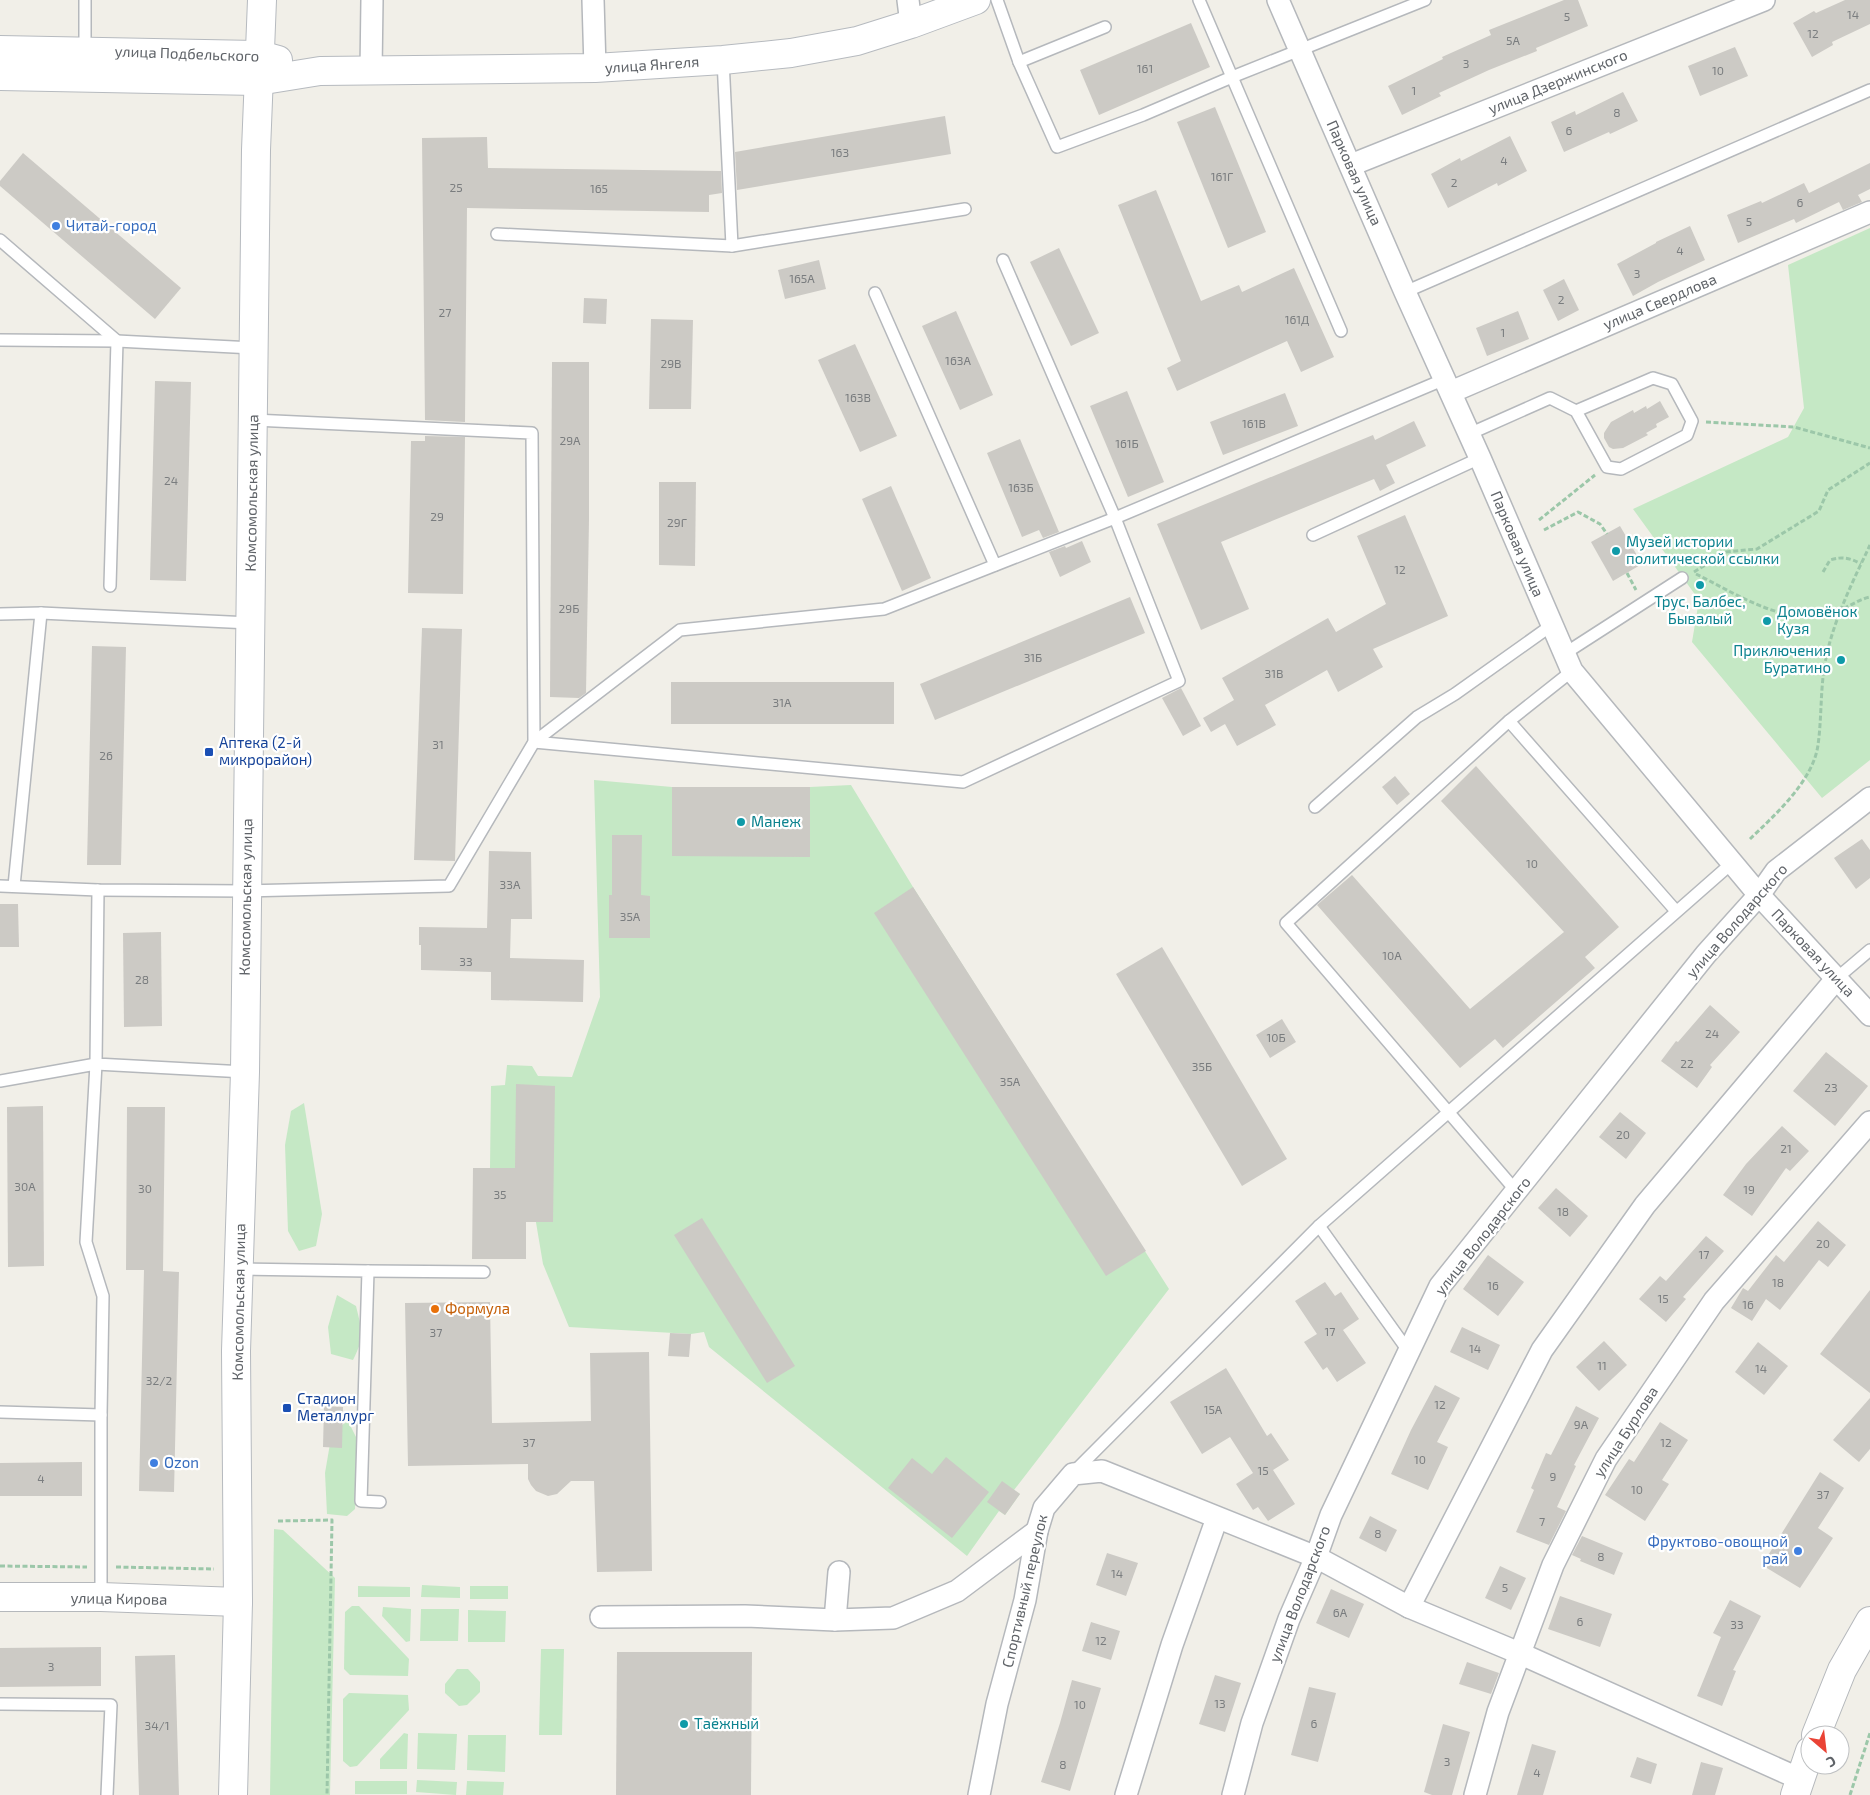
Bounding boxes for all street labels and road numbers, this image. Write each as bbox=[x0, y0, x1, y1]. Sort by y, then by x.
street label: улица Подбельского bbox=[114, 41, 260, 66]
street label: улица Дзержинского bbox=[1485, 45, 1630, 118]
street label: улица Янгеля bbox=[604, 52, 700, 77]
street label: Парковая улица bbox=[1323, 117, 1386, 229]
street label: улица Свердлова bbox=[1600, 269, 1719, 334]
street label: Комсомольская улица bbox=[241, 414, 262, 572]
street label: Парковая улица bbox=[1487, 488, 1548, 600]
street label: Комсомольская улица bbox=[235, 818, 256, 976]
street label: улица Володарского bbox=[1682, 860, 1791, 982]
street label: Парковая улица bbox=[1768, 905, 1859, 1001]
street label: улица Володарского bbox=[1431, 1173, 1535, 1299]
street label: Комсомольская улица bbox=[228, 1223, 249, 1381]
street label: улица Бурлова bbox=[1589, 1383, 1662, 1481]
street label: Спортивный переулок bbox=[998, 1512, 1051, 1669]
street label: улица Володарского bbox=[1265, 1523, 1334, 1665]
street label: улица Кирова bbox=[70, 1588, 168, 1609]

